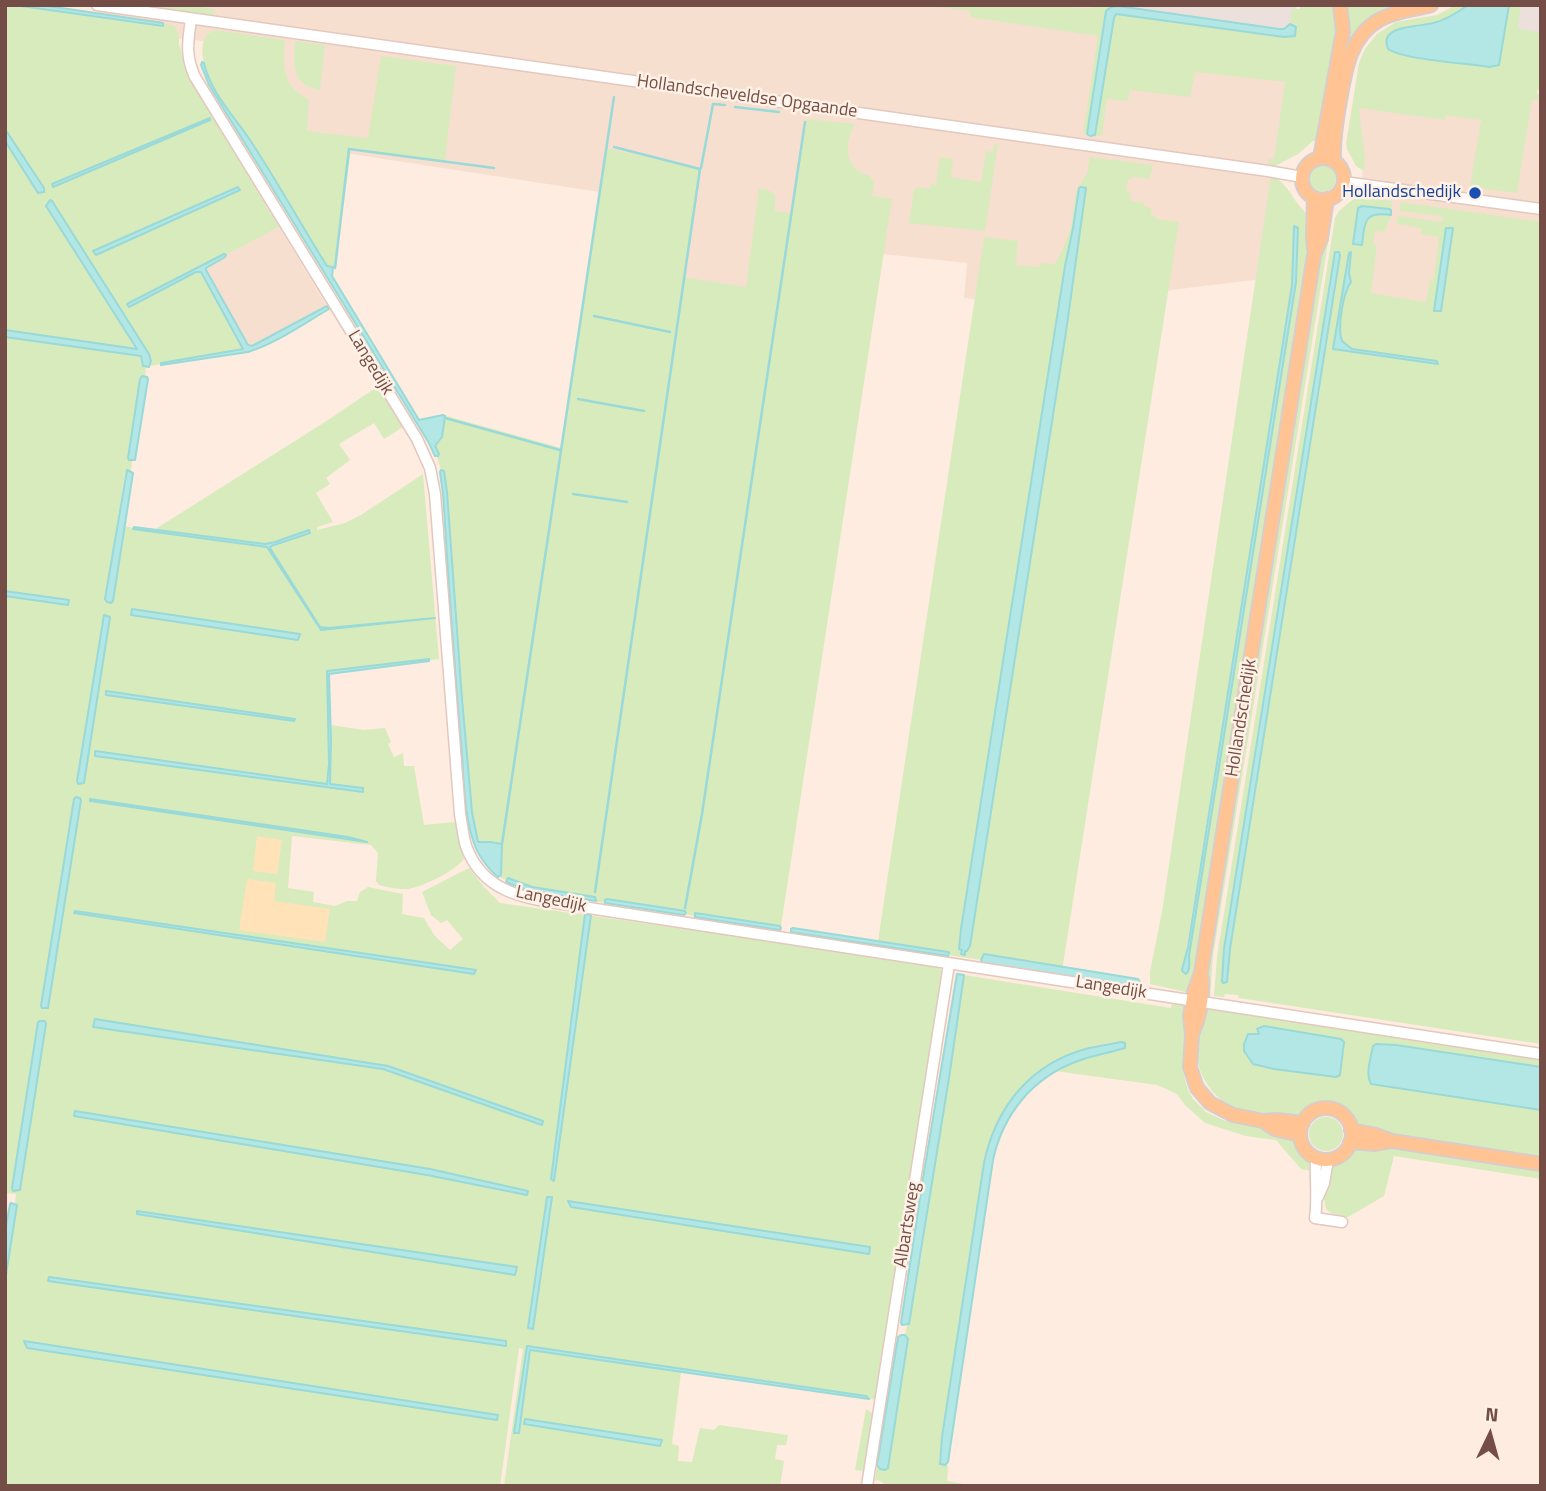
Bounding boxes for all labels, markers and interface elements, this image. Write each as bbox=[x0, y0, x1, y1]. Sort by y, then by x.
street label: Hollandscheveldse Opgaande bbox=[635, 71, 859, 123]
place label: Hollandschedijk bbox=[1342, 182, 1461, 204]
marker: Hollandschedijk bbox=[1467, 185, 1483, 201]
street label: Langedijk bbox=[342, 327, 398, 399]
street label: Hollandschedijk bbox=[1222, 657, 1262, 779]
street label: Langedijk bbox=[514, 882, 588, 918]
street label: Langedijk bbox=[1074, 972, 1148, 1004]
street label: Albartsweg bbox=[891, 1181, 925, 1269]
text: N bbox=[1484, 1399, 1500, 1429]
north arrow bbox=[1455, 1400, 1525, 1470]

